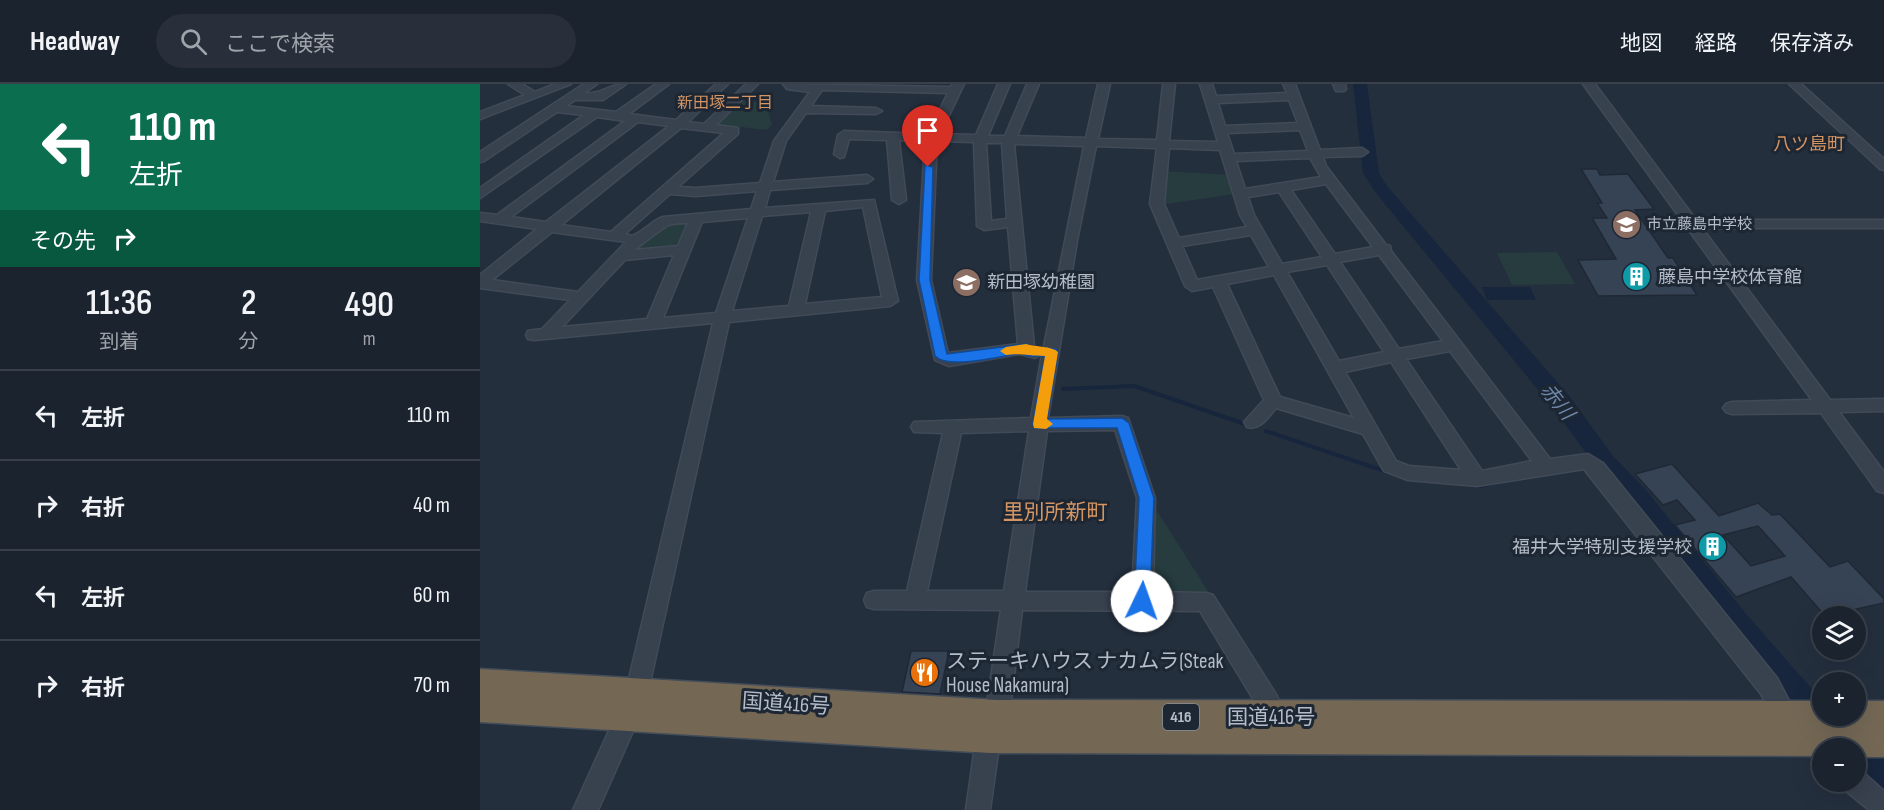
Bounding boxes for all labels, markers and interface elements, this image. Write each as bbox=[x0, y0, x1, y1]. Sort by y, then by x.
search box bbox=[156, 14, 576, 68]
text: Headway bbox=[30, 25, 120, 58]
icon: search bbox=[177, 25, 210, 58]
text: ここで検索 bbox=[225, 31, 335, 58]
text: 地図 bbox=[1620, 31, 1662, 56]
text: 経路 bbox=[1695, 31, 1737, 56]
text: 保存済み bbox=[1770, 31, 1854, 56]
district label: 新田塚二丁目 bbox=[677, 94, 773, 113]
text: 110 m bbox=[129, 102, 216, 153]
pin bbox=[902, 105, 953, 167]
icon: left bbox=[30, 108, 108, 186]
icon: arrive bbox=[911, 114, 944, 147]
district label: 八ツ島町 bbox=[1773, 134, 1845, 155]
text: 左折 bbox=[129, 160, 183, 192]
school or university icon: 市立藤島中学校 bbox=[1610, 208, 1642, 240]
place label: 市立藤島中学校 bbox=[1647, 215, 1752, 234]
icon: right bbox=[108, 222, 141, 255]
text: その先 bbox=[30, 228, 96, 255]
building icon: 藤島中学校体育館 bbox=[1621, 261, 1653, 293]
school or university icon: 新田塚幼稚園 bbox=[950, 266, 982, 298]
place label: 藤島中学校体育館 bbox=[1658, 267, 1802, 288]
place label: 新田塚幼稚園 bbox=[987, 272, 1095, 293]
text: 11:36 bbox=[86, 282, 153, 325]
text: 2 bbox=[241, 282, 256, 325]
text: 490 bbox=[345, 284, 394, 327]
text: m bbox=[363, 327, 376, 351]
text: 到着 bbox=[99, 330, 139, 354]
text: 分 bbox=[239, 330, 259, 354]
water label: 赤川 bbox=[1535, 379, 1580, 427]
icon: left bbox=[30, 399, 63, 432]
text: 110 m bbox=[407, 402, 450, 429]
text: 左折 bbox=[81, 405, 125, 432]
icon: right bbox=[30, 489, 63, 522]
text: 40 m bbox=[413, 492, 450, 519]
text: 右折 bbox=[81, 495, 125, 522]
district label: 里別所新町 bbox=[1003, 500, 1108, 525]
building icon: 福井大学特別支援学校 bbox=[1697, 531, 1729, 563]
place label: 福井大学特別支援学校 bbox=[1512, 537, 1692, 558]
position arrow bbox=[1110, 569, 1174, 633]
icon: left bbox=[30, 579, 63, 612]
text: 60 m bbox=[413, 582, 450, 609]
text: 左折 bbox=[81, 585, 125, 612]
map controls bbox=[1812, 606, 1866, 792]
button: layers bbox=[1812, 606, 1866, 660]
place label: ステーキハウス ナカムラ(Steak House Nakamura) bbox=[946, 649, 1224, 698]
restaurant icon: ステーキハウス ナカムラ(Steak House Nakamura) bbox=[909, 657, 941, 689]
icon: right bbox=[30, 669, 63, 702]
text: 70 m bbox=[414, 672, 450, 699]
button: + bbox=[1812, 672, 1866, 726]
text: 右折 bbox=[81, 675, 125, 702]
street label: 国道416号 bbox=[741, 688, 831, 720]
road number: 416 bbox=[1163, 704, 1199, 730]
street label: 国道416号 bbox=[1227, 705, 1315, 730]
button: − bbox=[1812, 738, 1866, 792]

